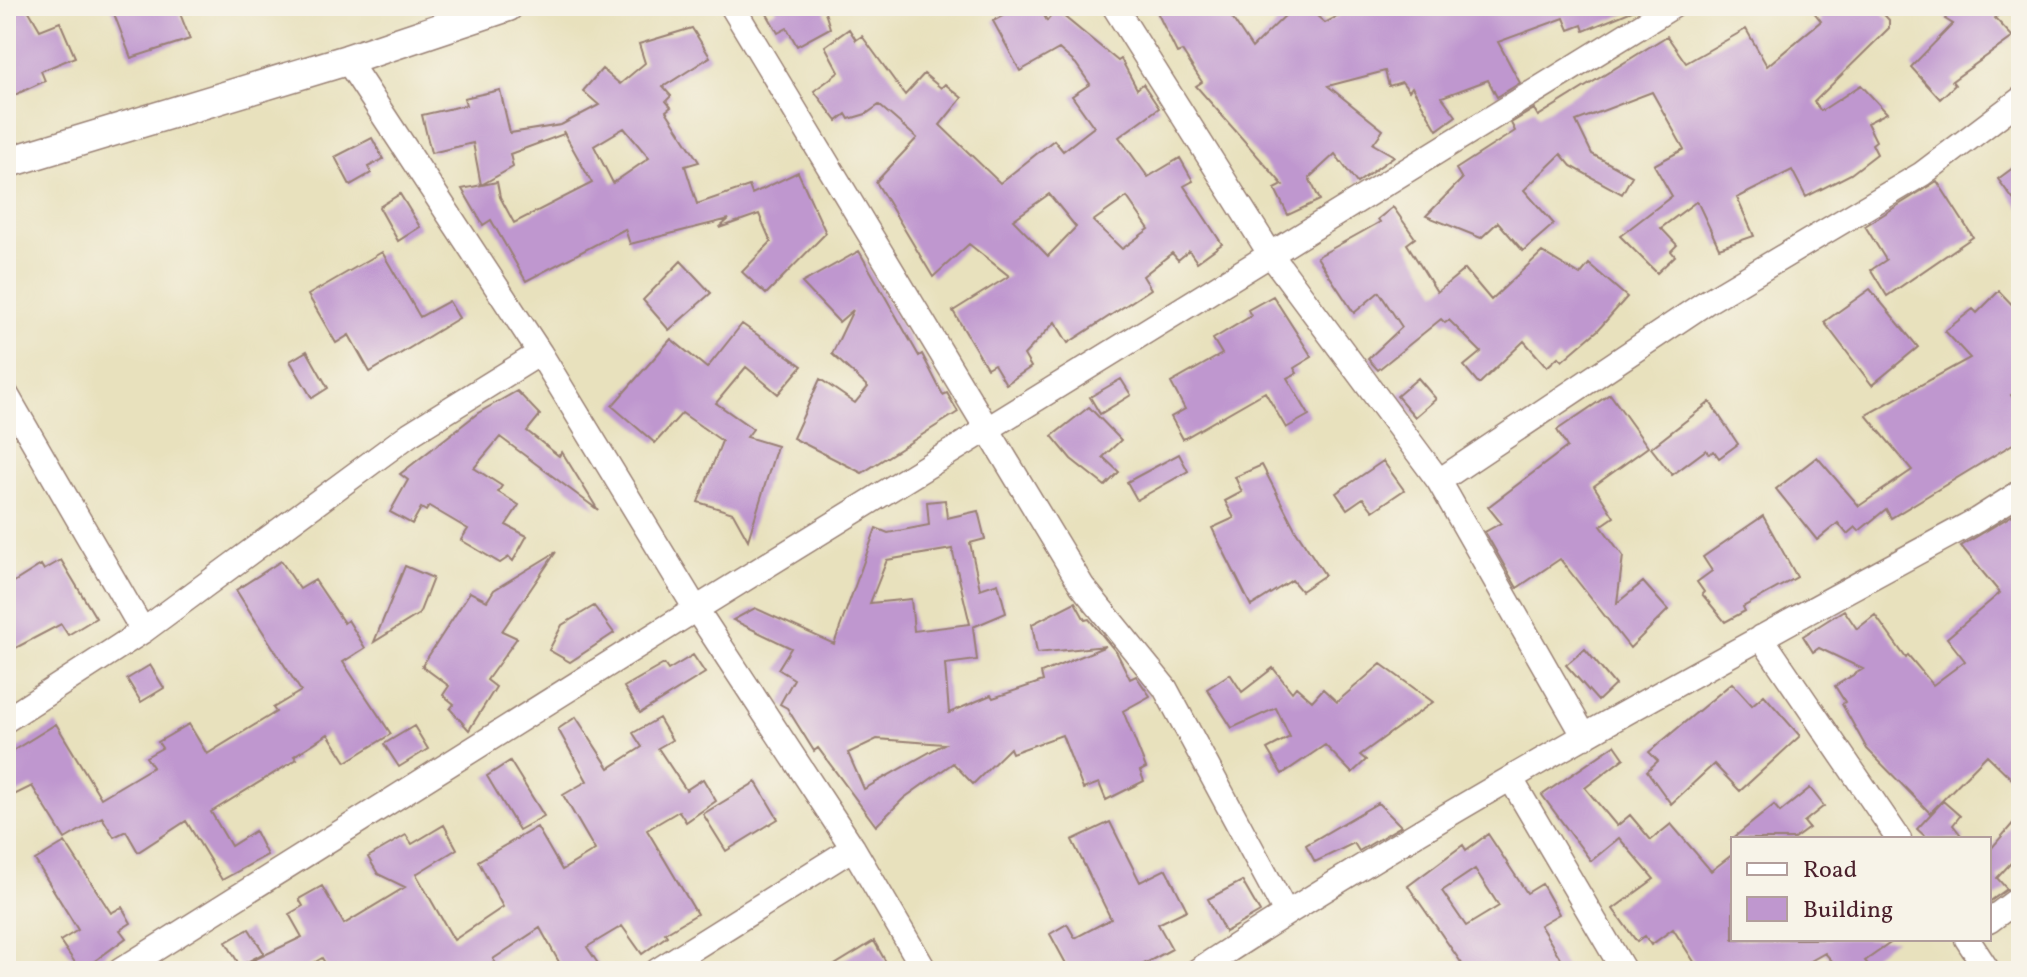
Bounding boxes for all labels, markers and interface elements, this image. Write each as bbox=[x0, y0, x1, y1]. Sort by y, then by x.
legend bbox=[1731, 837, 1991, 941]
text: Road bbox=[1803, 854, 1857, 888]
text: Building bbox=[1803, 894, 1893, 928]

